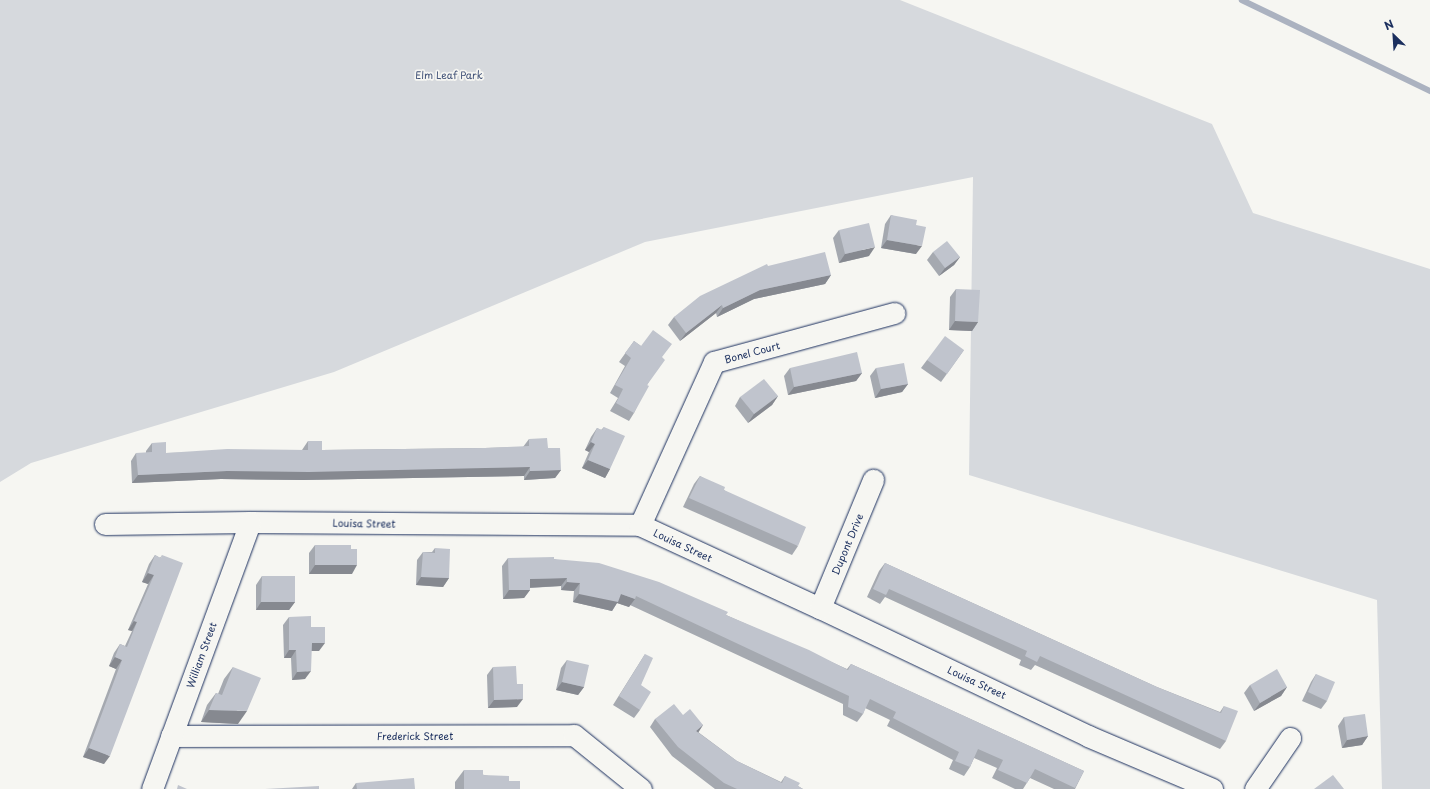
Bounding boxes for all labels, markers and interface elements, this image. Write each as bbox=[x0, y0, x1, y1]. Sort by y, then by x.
text: N bbox=[1381, 15, 1396, 34]
north arrow bbox=[1374, 16, 1414, 56]
park label: Elm Leaf Park bbox=[415, 69, 483, 81]
street label: Bonel Court bbox=[723, 339, 781, 365]
street label: Dupont Drive bbox=[829, 512, 865, 576]
street label: Louisa Street bbox=[332, 516, 396, 530]
street label: Louisa Street bbox=[652, 526, 714, 564]
street label: William Street bbox=[183, 620, 219, 690]
street label: Louisa Street bbox=[946, 663, 1008, 701]
street label: Frederick Street bbox=[376, 730, 454, 742]

